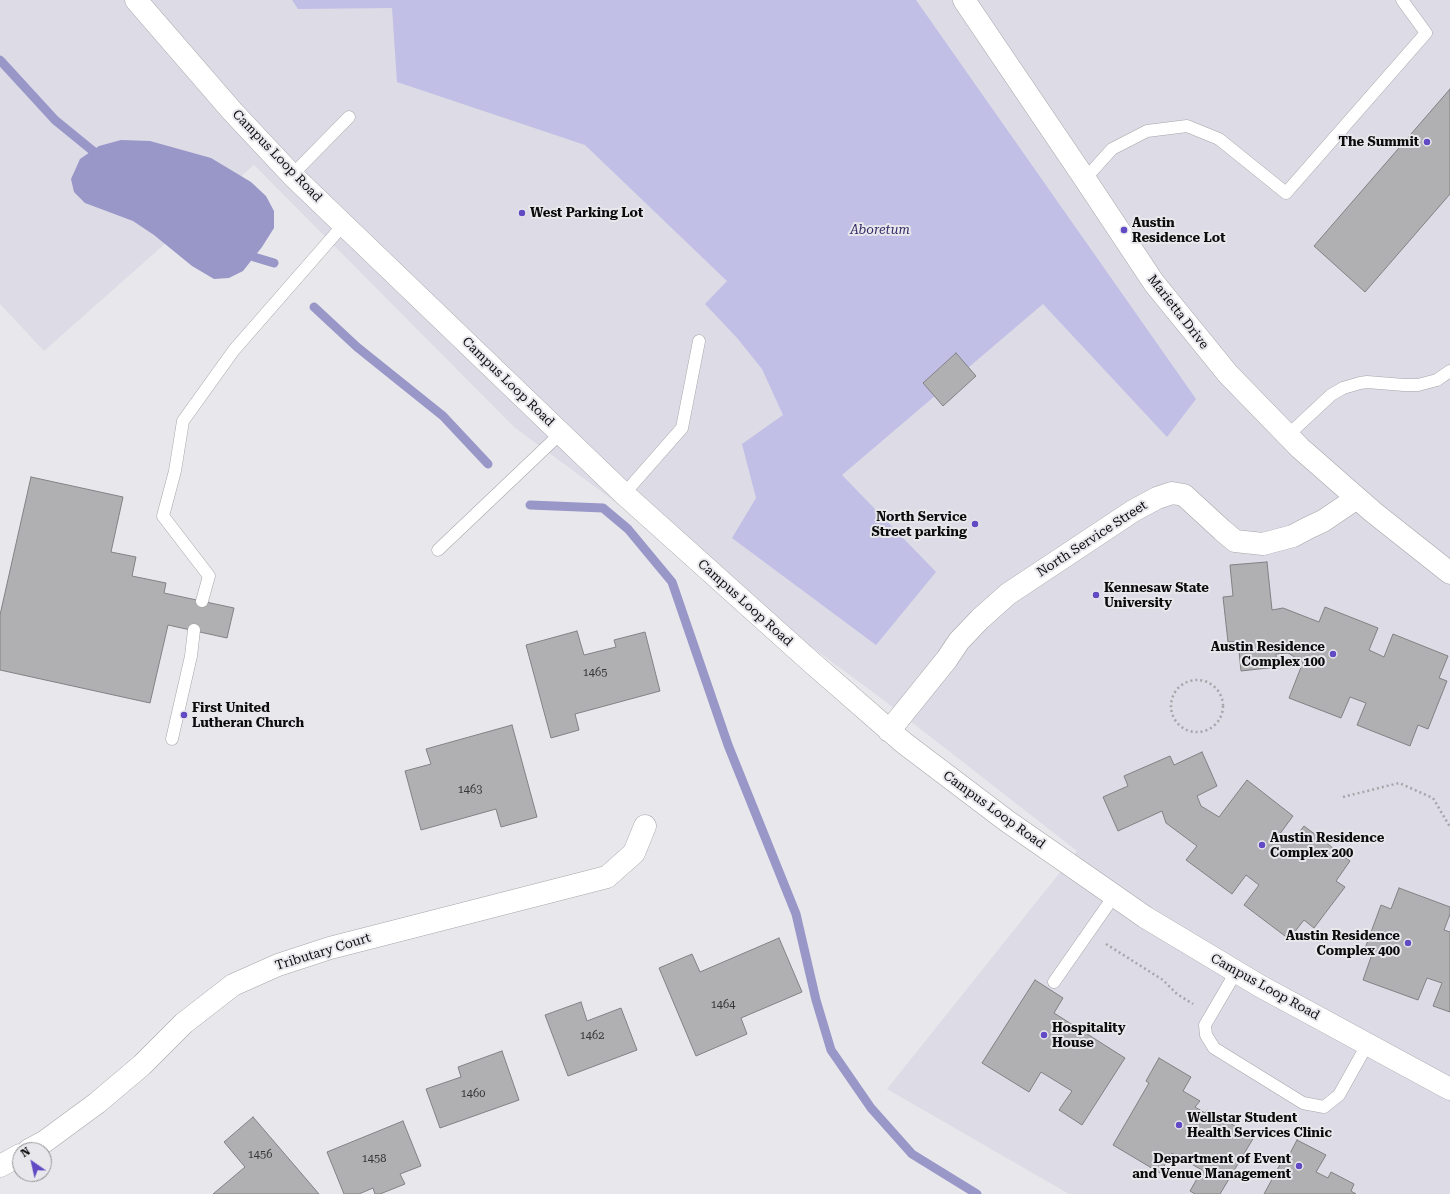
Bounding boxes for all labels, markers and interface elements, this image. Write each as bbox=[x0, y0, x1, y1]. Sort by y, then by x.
street label: Campus Loop Road bbox=[229, 107, 325, 205]
place label: The Summit bbox=[1338, 134, 1419, 150]
marker: The Summit bbox=[1422, 137, 1432, 147]
place label: West Parking Lot bbox=[530, 205, 643, 221]
marker: West Parking Lot bbox=[517, 208, 527, 218]
place label: Austin Residence Lot bbox=[1132, 215, 1226, 246]
park label: Aboretum bbox=[850, 222, 910, 238]
marker: Austin Residence Lot bbox=[1119, 225, 1129, 235]
street label: Marietta Drive bbox=[1144, 272, 1212, 352]
street label: Campus Loop Road bbox=[459, 334, 557, 430]
street label: North Service Street bbox=[1034, 498, 1150, 580]
place label: North Service Street parking bbox=[872, 509, 967, 540]
marker: North Service Street parking bbox=[970, 519, 980, 529]
street label: Campus Loop Road bbox=[694, 556, 796, 650]
place label: Kennesaw State University bbox=[1104, 580, 1209, 611]
marker: Kennesaw State University bbox=[1091, 590, 1101, 600]
place label: Austin Residence Complex 100 bbox=[1211, 639, 1325, 670]
marker: Austin Residence Complex 100 bbox=[1328, 649, 1338, 659]
house number: 1465 bbox=[583, 666, 607, 680]
place label: First United Lutheran Church bbox=[192, 700, 304, 731]
marker: First United Lutheran Church bbox=[179, 710, 189, 720]
street label: Campus Loop Road bbox=[940, 768, 1048, 852]
house number: 1463 bbox=[458, 783, 482, 797]
place label: Austin Residence Complex 200 bbox=[1270, 830, 1384, 861]
marker: Austin Residence Complex 200 bbox=[1257, 840, 1267, 850]
place label: Austin Residence Complex 400 bbox=[1286, 928, 1400, 959]
street label: Tributary Court bbox=[273, 930, 373, 974]
marker: Austin Residence Complex 400 bbox=[1403, 938, 1413, 948]
street label: Campus Loop Road bbox=[1208, 951, 1322, 1023]
house number: 1464 bbox=[711, 998, 735, 1012]
place label: Hospitality House bbox=[1052, 1020, 1126, 1051]
house number: 1462 bbox=[580, 1029, 604, 1043]
marker: Hospitality House bbox=[1039, 1030, 1049, 1040]
house number: 1460 bbox=[461, 1087, 485, 1101]
place label: Wellstar Student Health Services Clinic bbox=[1187, 1110, 1332, 1141]
marker: Wellstar Student Health Services Clinic bbox=[1174, 1120, 1184, 1130]
north arrow bbox=[12, 1142, 52, 1182]
text: N bbox=[18, 1145, 33, 1160]
house number: 1456 bbox=[248, 1148, 272, 1162]
place label: Department of Event and Venue Management bbox=[1132, 1151, 1291, 1182]
house number: 1458 bbox=[362, 1152, 386, 1166]
marker: Department of Event and Venue Management bbox=[1294, 1161, 1304, 1171]

